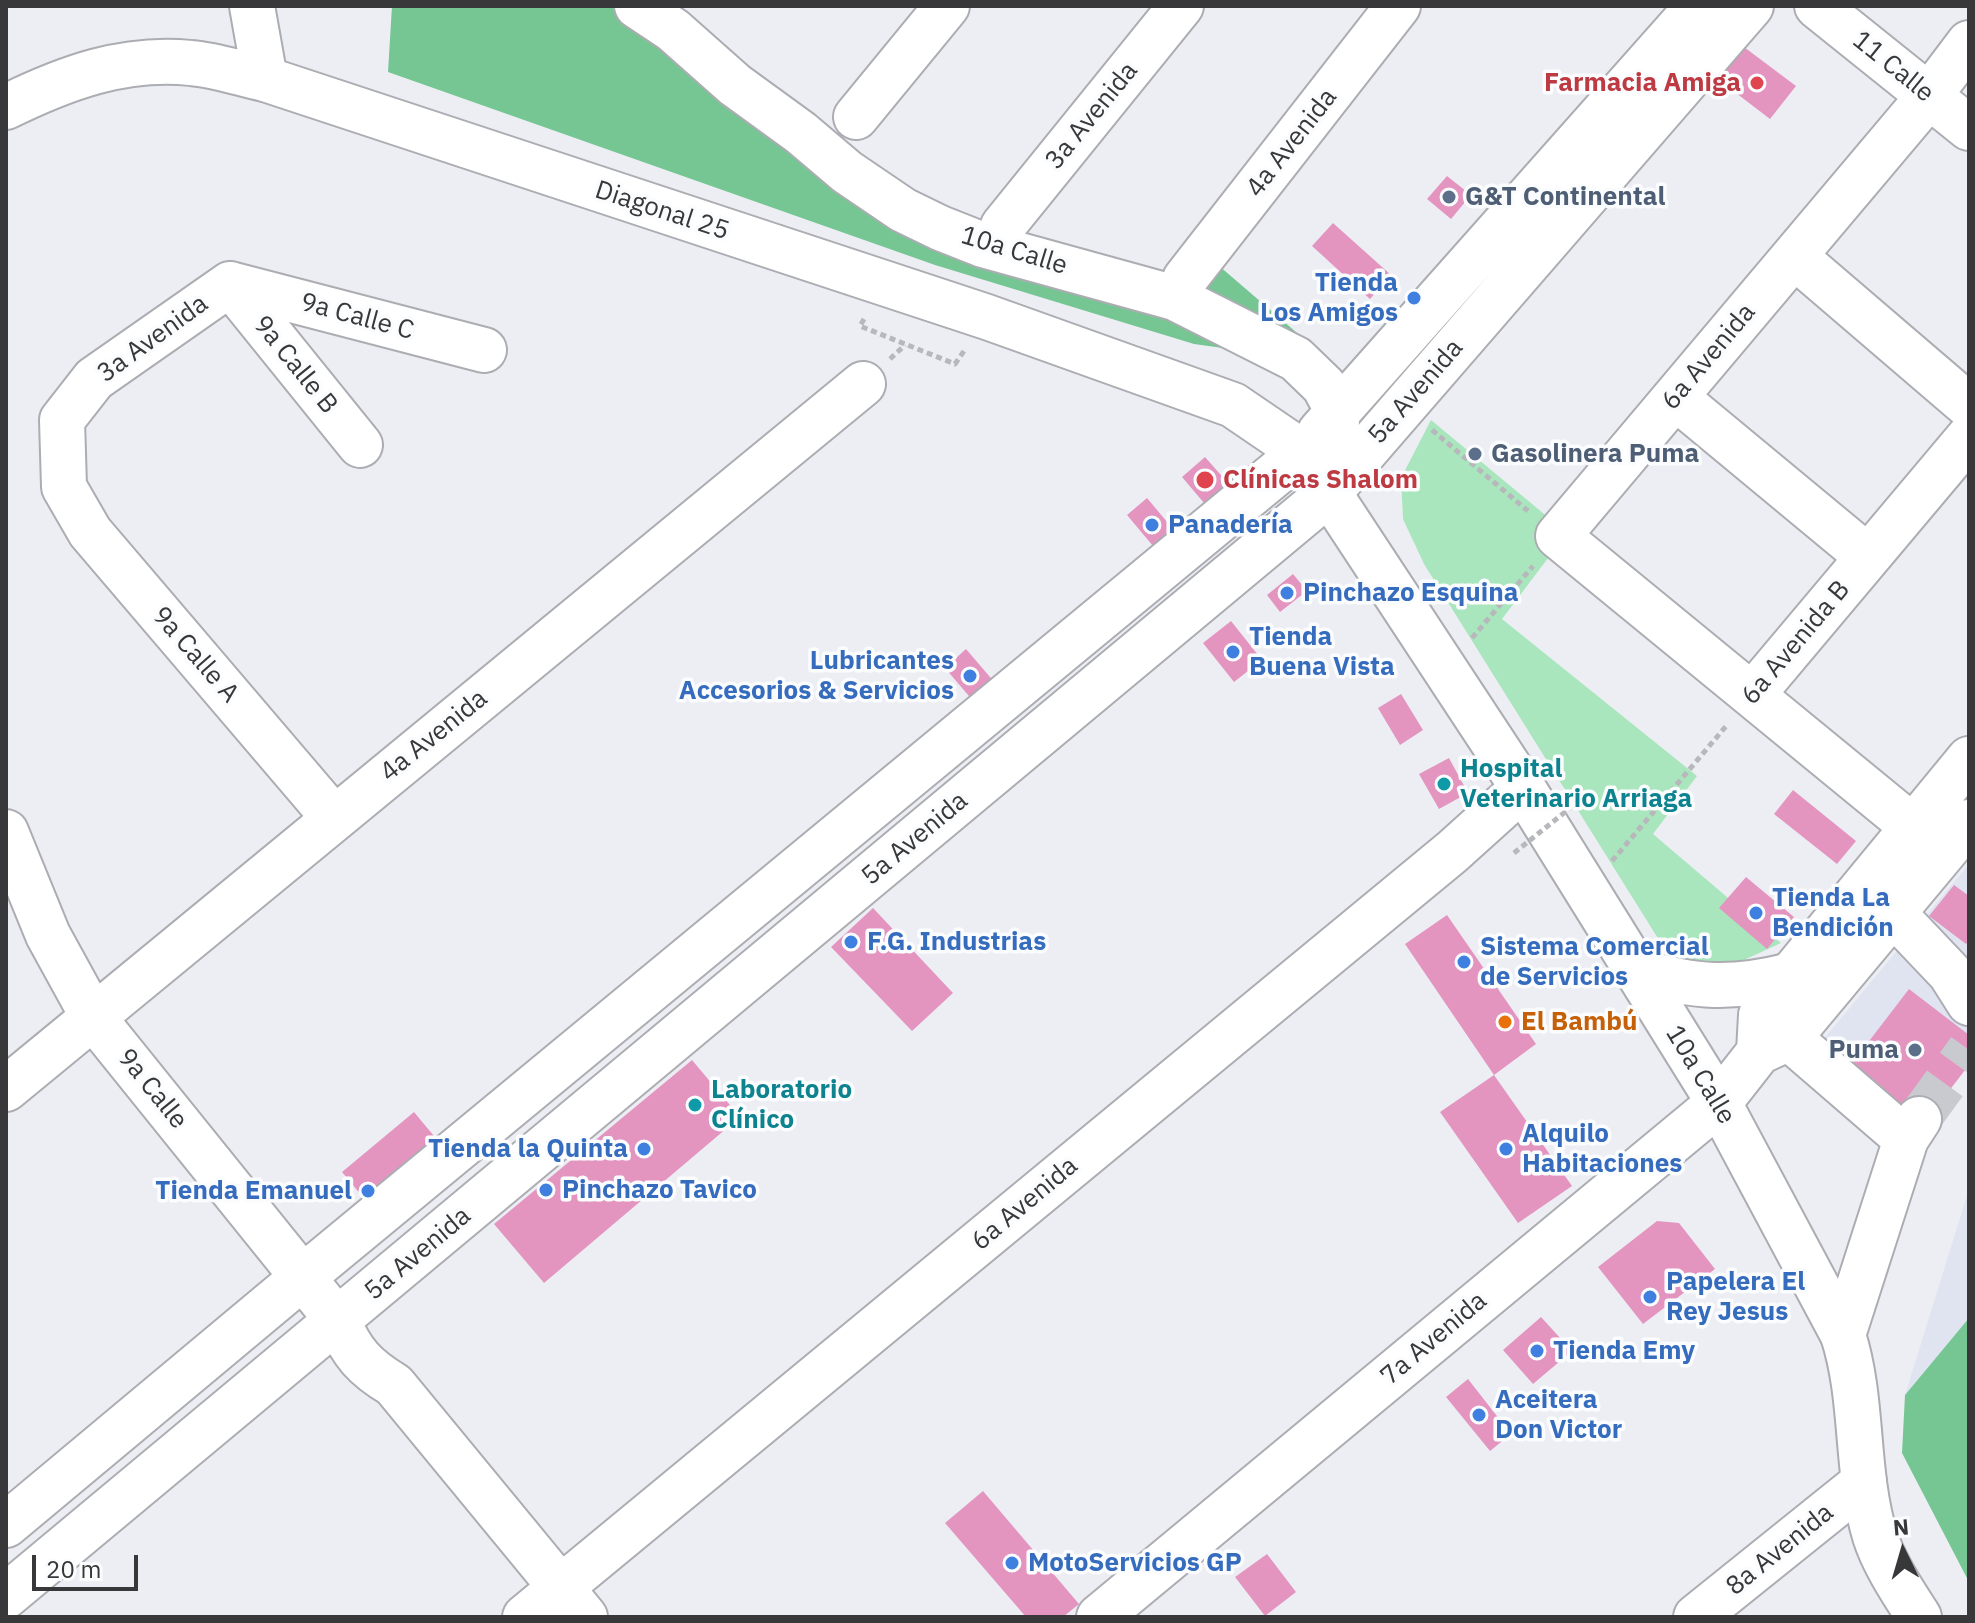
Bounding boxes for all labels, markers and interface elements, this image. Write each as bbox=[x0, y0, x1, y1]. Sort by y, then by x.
street label: 11 Calle bbox=[1846, 25, 1940, 109]
street label: 3a Avenida bbox=[1039, 56, 1145, 176]
place label: Farmacia Amiga bbox=[1544, 67, 1741, 99]
marker: Farmacia Amiga bbox=[1748, 74, 1766, 92]
street label: 4a Avenida bbox=[1240, 83, 1344, 203]
street label: Diagonal 25 bbox=[591, 175, 733, 247]
place label: G&T Continental bbox=[1465, 181, 1665, 213]
marker: G&T Continental bbox=[1440, 188, 1458, 206]
street label: 10a Calle bbox=[957, 220, 1071, 282]
place label: Tienda Los Amigos bbox=[1260, 267, 1398, 328]
street label: 9a Calle C bbox=[297, 287, 417, 347]
street label: 3a Avenida bbox=[92, 289, 214, 389]
marker: Tienda Los Amigos bbox=[1405, 289, 1423, 307]
street label: 6a Avenida bbox=[1656, 298, 1762, 416]
street label: 9a Calle B bbox=[246, 310, 344, 420]
street label: 5a Avenida bbox=[1362, 333, 1470, 451]
place label: Gasolinera Puma bbox=[1491, 438, 1699, 470]
marker: Gasolinera Puma bbox=[1466, 445, 1484, 463]
place label: Clínicas Shalom bbox=[1223, 464, 1418, 496]
marker: Clínicas Shalom bbox=[1194, 469, 1216, 491]
place label: Panadería bbox=[1168, 509, 1293, 541]
marker: Panadería bbox=[1143, 516, 1161, 534]
street label: 6a Avenida B bbox=[1735, 575, 1857, 711]
place label: Pinchazo Esquina bbox=[1303, 577, 1519, 609]
marker: Pinchazo Esquina bbox=[1278, 584, 1296, 602]
street label: 9a Calle A bbox=[145, 601, 245, 709]
place label: Tienda Buena Vista bbox=[1249, 621, 1395, 682]
marker: Tienda Buena Vista bbox=[1224, 643, 1242, 661]
place label: Lubricantes Accesorios & Servicios bbox=[679, 645, 954, 706]
marker: Lubricantes Accesorios & Servicios bbox=[961, 667, 979, 685]
street label: 4a Avenida bbox=[374, 683, 494, 789]
place label: Hospital Veterinario Arriaga bbox=[1460, 753, 1692, 814]
marker: Hospital Veterinario Arriaga bbox=[1435, 775, 1453, 793]
street label: 5a Avenida bbox=[856, 786, 974, 892]
place label: Tienda La Bendición bbox=[1772, 882, 1894, 944]
marker: Tienda La Bendición bbox=[1747, 904, 1765, 922]
place label: F.G. Industrias bbox=[867, 926, 1046, 958]
place label: Sistema Comercial de Servicios bbox=[1480, 931, 1709, 992]
marker: F.G. Industrias bbox=[842, 933, 860, 951]
marker: Sistema Comercial de Servicios bbox=[1455, 953, 1473, 971]
place label: El Bambú bbox=[1521, 1006, 1637, 1038]
marker: El Bambú bbox=[1496, 1013, 1514, 1031]
street label: 10a Calle bbox=[1658, 1020, 1742, 1130]
place label: Puma bbox=[1828, 1034, 1899, 1066]
marker: Puma bbox=[1906, 1041, 1924, 1059]
street label: 9a Calle bbox=[110, 1043, 194, 1135]
place label: Laboratorio Clínico bbox=[711, 1074, 852, 1136]
marker: Laboratorio Clínico bbox=[686, 1096, 704, 1114]
place label: Alquilo Habitaciones bbox=[1522, 1118, 1682, 1180]
place label: Tienda la Quinta bbox=[428, 1133, 628, 1165]
marker: Tienda la Quinta bbox=[635, 1140, 653, 1158]
marker: Alquilo Habitaciones bbox=[1497, 1140, 1515, 1158]
street label: 6a Avenida bbox=[966, 1151, 1084, 1257]
place label: Pinchazo Tavico bbox=[562, 1174, 757, 1206]
place label: Tienda Emanuel bbox=[155, 1175, 352, 1207]
marker: Pinchazo Tavico bbox=[537, 1181, 555, 1199]
marker: Tienda Emanuel bbox=[359, 1182, 377, 1200]
street label: 5a Avenida bbox=[359, 1201, 477, 1307]
place label: Papelera El Rey Jesus bbox=[1666, 1266, 1805, 1328]
street label: 7a Avenida bbox=[1375, 1286, 1493, 1392]
marker: Papelera El Rey Jesus bbox=[1641, 1288, 1659, 1306]
place label: Tienda Emy bbox=[1553, 1335, 1695, 1367]
marker: Tienda Emy bbox=[1528, 1342, 1546, 1360]
place label: Aceitera Don Victor bbox=[1495, 1384, 1622, 1446]
marker: Aceitera Don Victor bbox=[1470, 1406, 1488, 1424]
street label: 8a Avenida bbox=[1720, 1497, 1840, 1603]
north arrow bbox=[1863, 1511, 1943, 1591]
text: N bbox=[1892, 1511, 1910, 1542]
scale bar bbox=[36, 1539, 142, 1589]
place label: MotoServicios GP bbox=[1028, 1547, 1242, 1579]
text: 20 m bbox=[46, 1553, 101, 1585]
marker: MotoServicios GP bbox=[1003, 1554, 1021, 1572]

